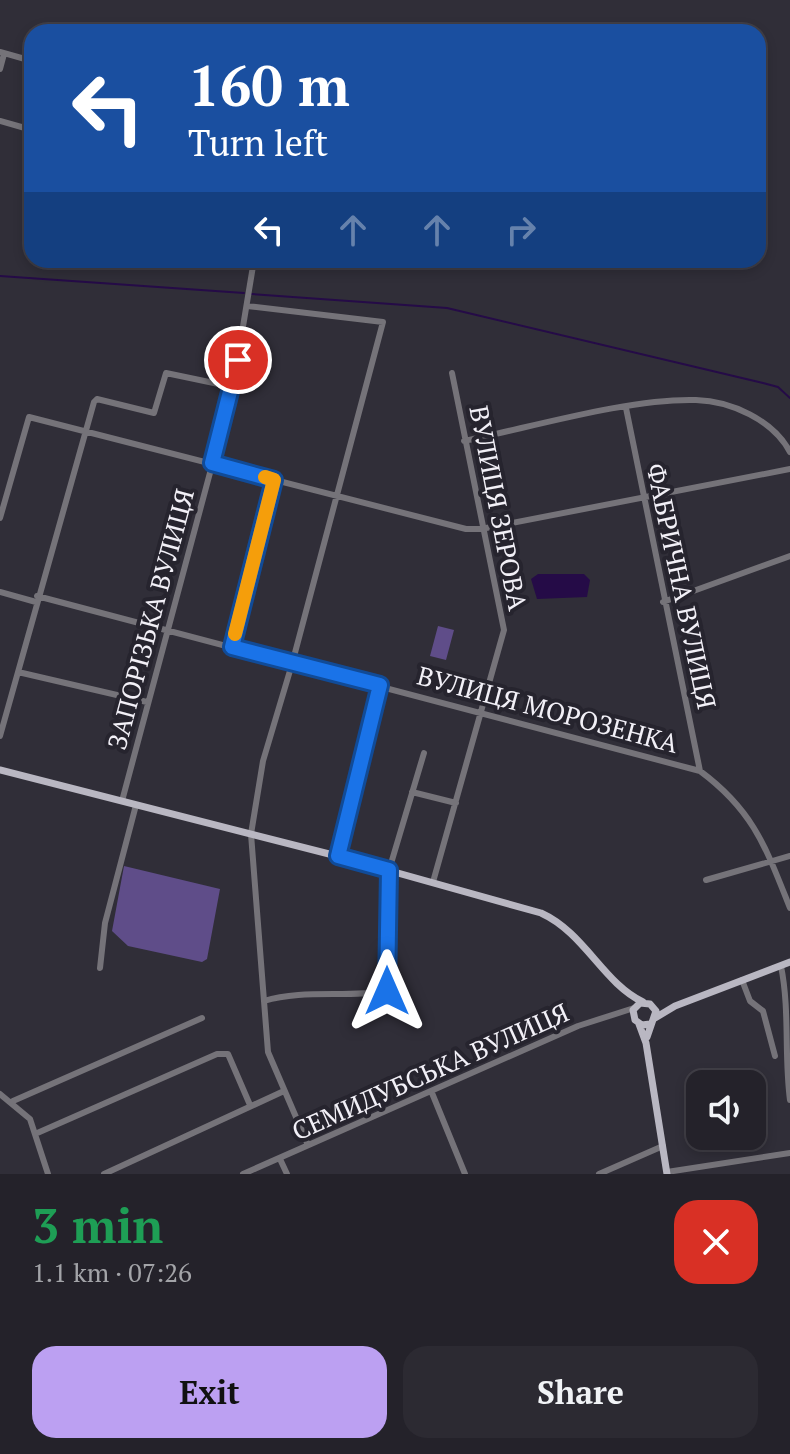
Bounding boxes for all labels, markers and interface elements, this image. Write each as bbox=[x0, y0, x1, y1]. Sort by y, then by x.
text: 160 m bbox=[188, 48, 350, 122]
icon: left bbox=[56, 56, 160, 160]
text: Turn left bbox=[188, 119, 328, 166]
icon: left bbox=[247, 208, 291, 252]
icon: ahead bbox=[331, 208, 375, 252]
icon: ahead bbox=[415, 208, 459, 252]
icon: right bbox=[499, 208, 543, 252]
pin bbox=[204, 326, 272, 394]
icon: arrive bbox=[216, 338, 260, 382]
street label: ВУЛИЦЯ ЗЕРОВА bbox=[462, 403, 536, 614]
street label: ФАБРИЧНА ВУЛИЦЯ bbox=[639, 460, 725, 712]
street label: ЗАПОРІЗЬКА ВУЛИЦЯ bbox=[99, 485, 201, 753]
street label: ВУЛИЦЯ МОРОЗЕНКА bbox=[414, 658, 682, 760]
position arrow bbox=[345, 949, 429, 1033]
street label: СЕМИДУБСЬКА ВУЛИЦЯ bbox=[286, 995, 574, 1147]
map controls bbox=[686, 1070, 766, 1150]
button: sound bbox=[686, 1070, 766, 1150]
text: 3 min bbox=[32, 1193, 163, 1257]
button: close bbox=[674, 1200, 758, 1284]
text: 1.1 km · 07:26 bbox=[32, 1255, 192, 1289]
button: Exit bbox=[32, 1346, 387, 1438]
button: Share bbox=[403, 1346, 758, 1438]

